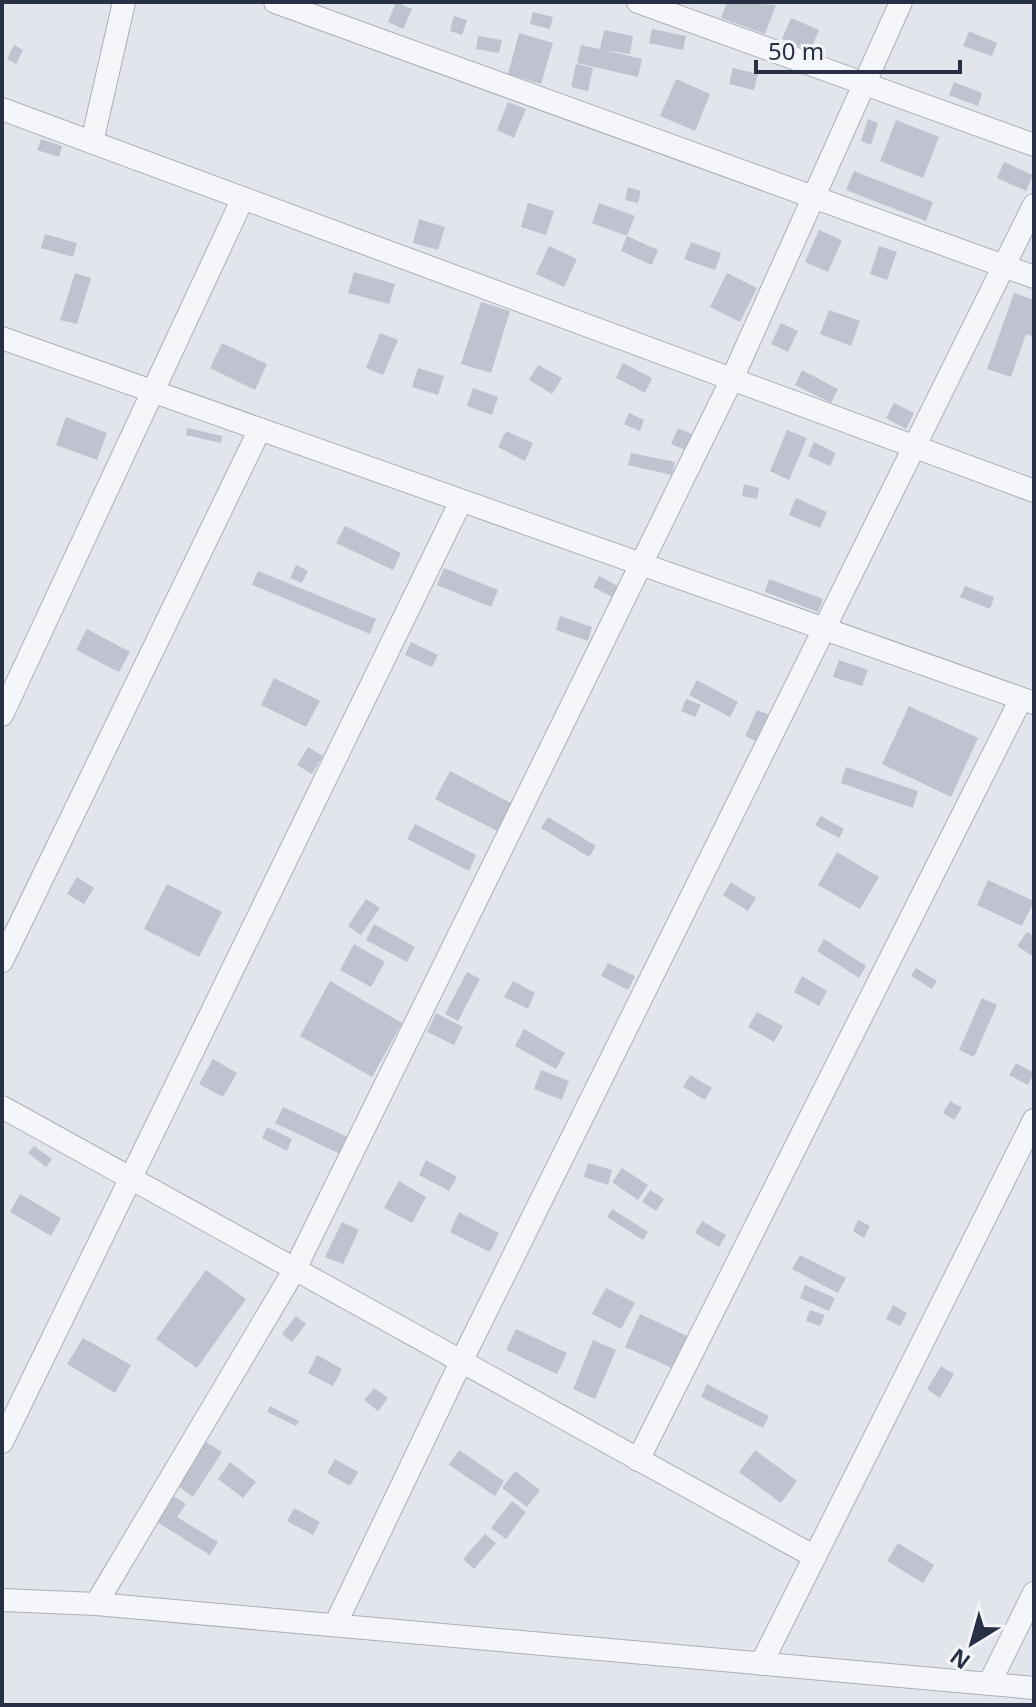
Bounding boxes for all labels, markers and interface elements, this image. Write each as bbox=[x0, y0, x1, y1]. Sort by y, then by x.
scale bar bbox=[756, 24, 960, 74]
text: 50 m bbox=[768, 34, 824, 67]
north arrow bbox=[932, 1603, 1012, 1683]
text: N bbox=[943, 1642, 976, 1677]

